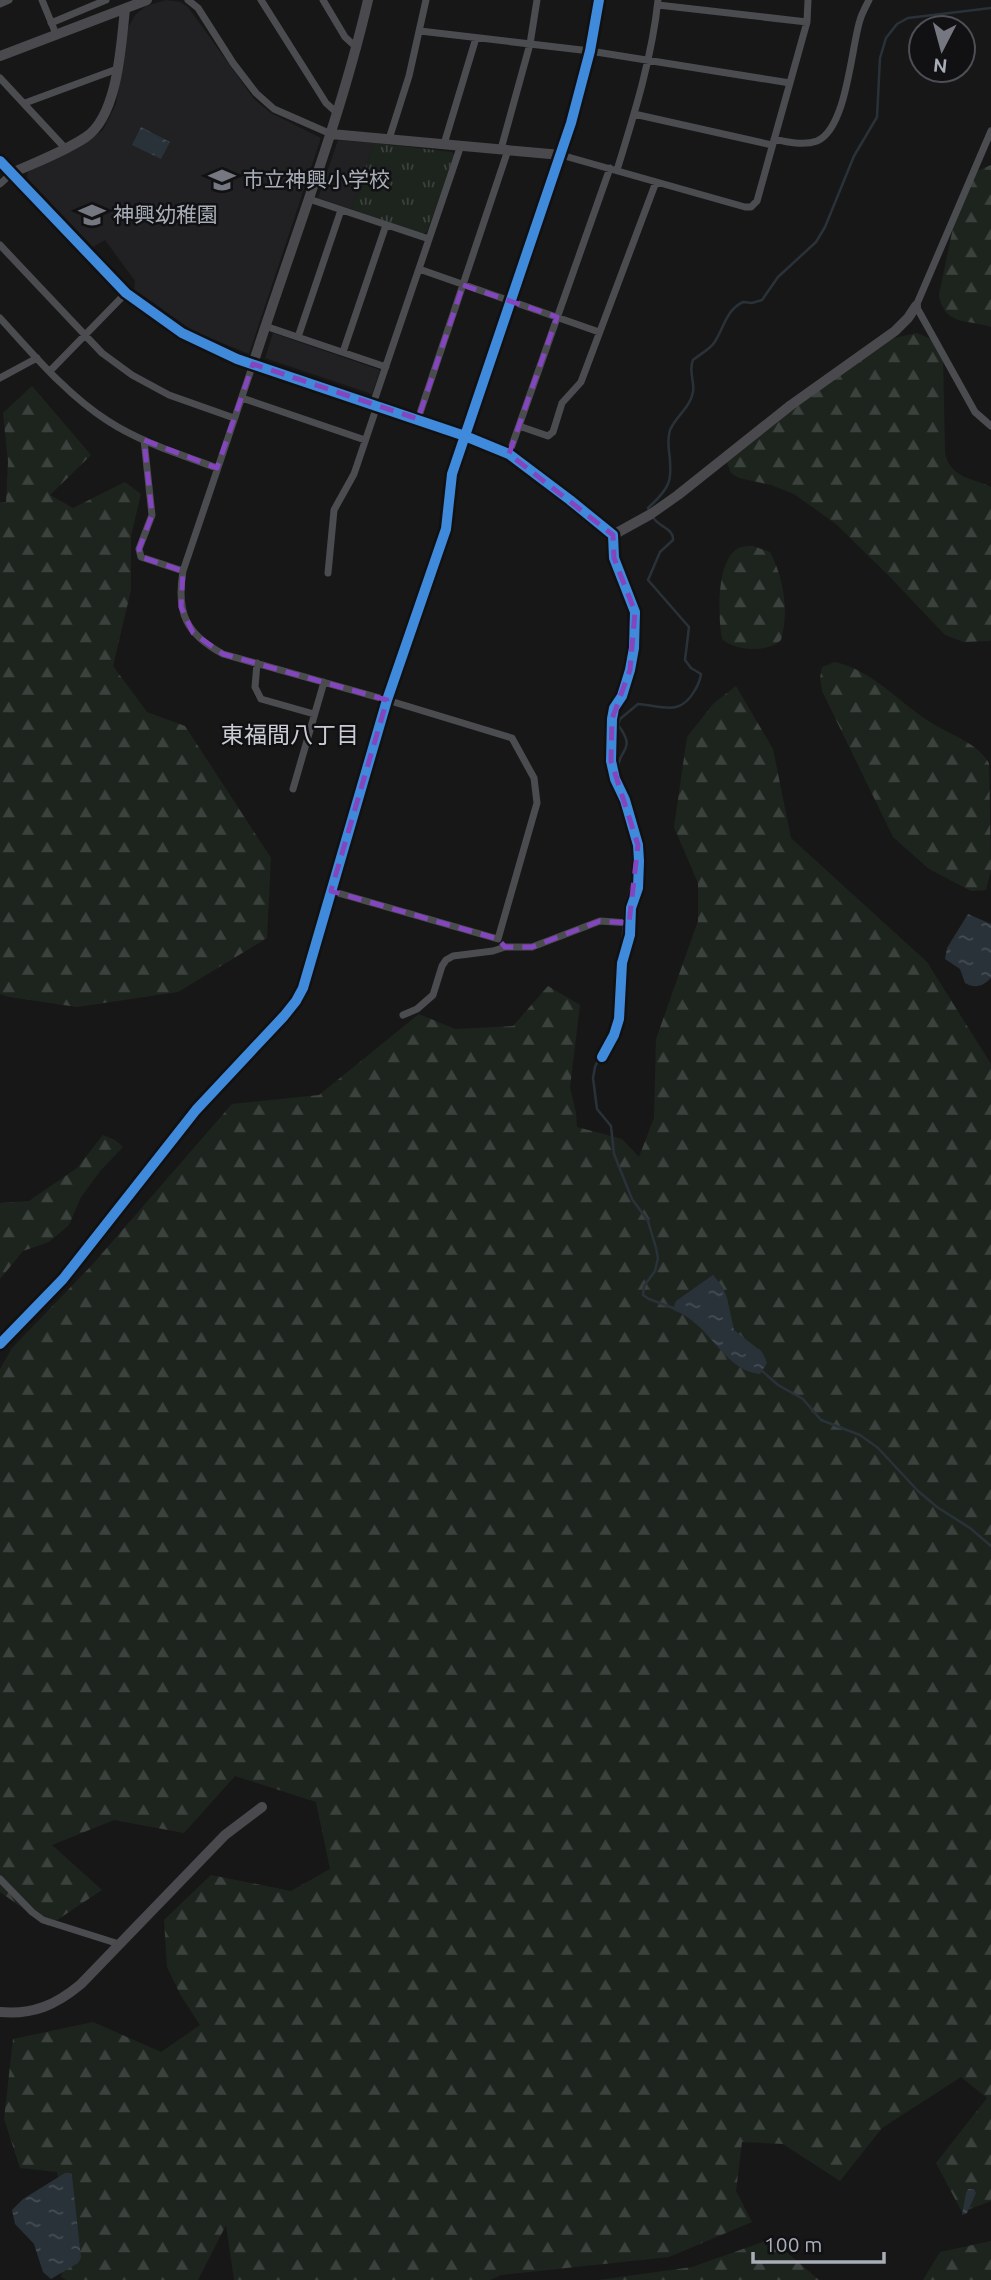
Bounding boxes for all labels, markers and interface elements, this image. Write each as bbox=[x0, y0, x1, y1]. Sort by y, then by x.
north arrow bbox=[907, 14, 977, 84]
text: N bbox=[932, 54, 948, 78]
school or university icon: 市立神興小学校 bbox=[207, 165, 237, 195]
place label: 市立神興小学校 bbox=[243, 167, 390, 191]
school or university icon: 神興幼稚園 bbox=[77, 200, 107, 230]
place label: 神興幼稚園 bbox=[113, 202, 218, 226]
district label: 東福間八丁目 bbox=[221, 722, 359, 747]
scale bar bbox=[753, 2220, 884, 2264]
text: 100 m bbox=[764, 2232, 822, 2256]

